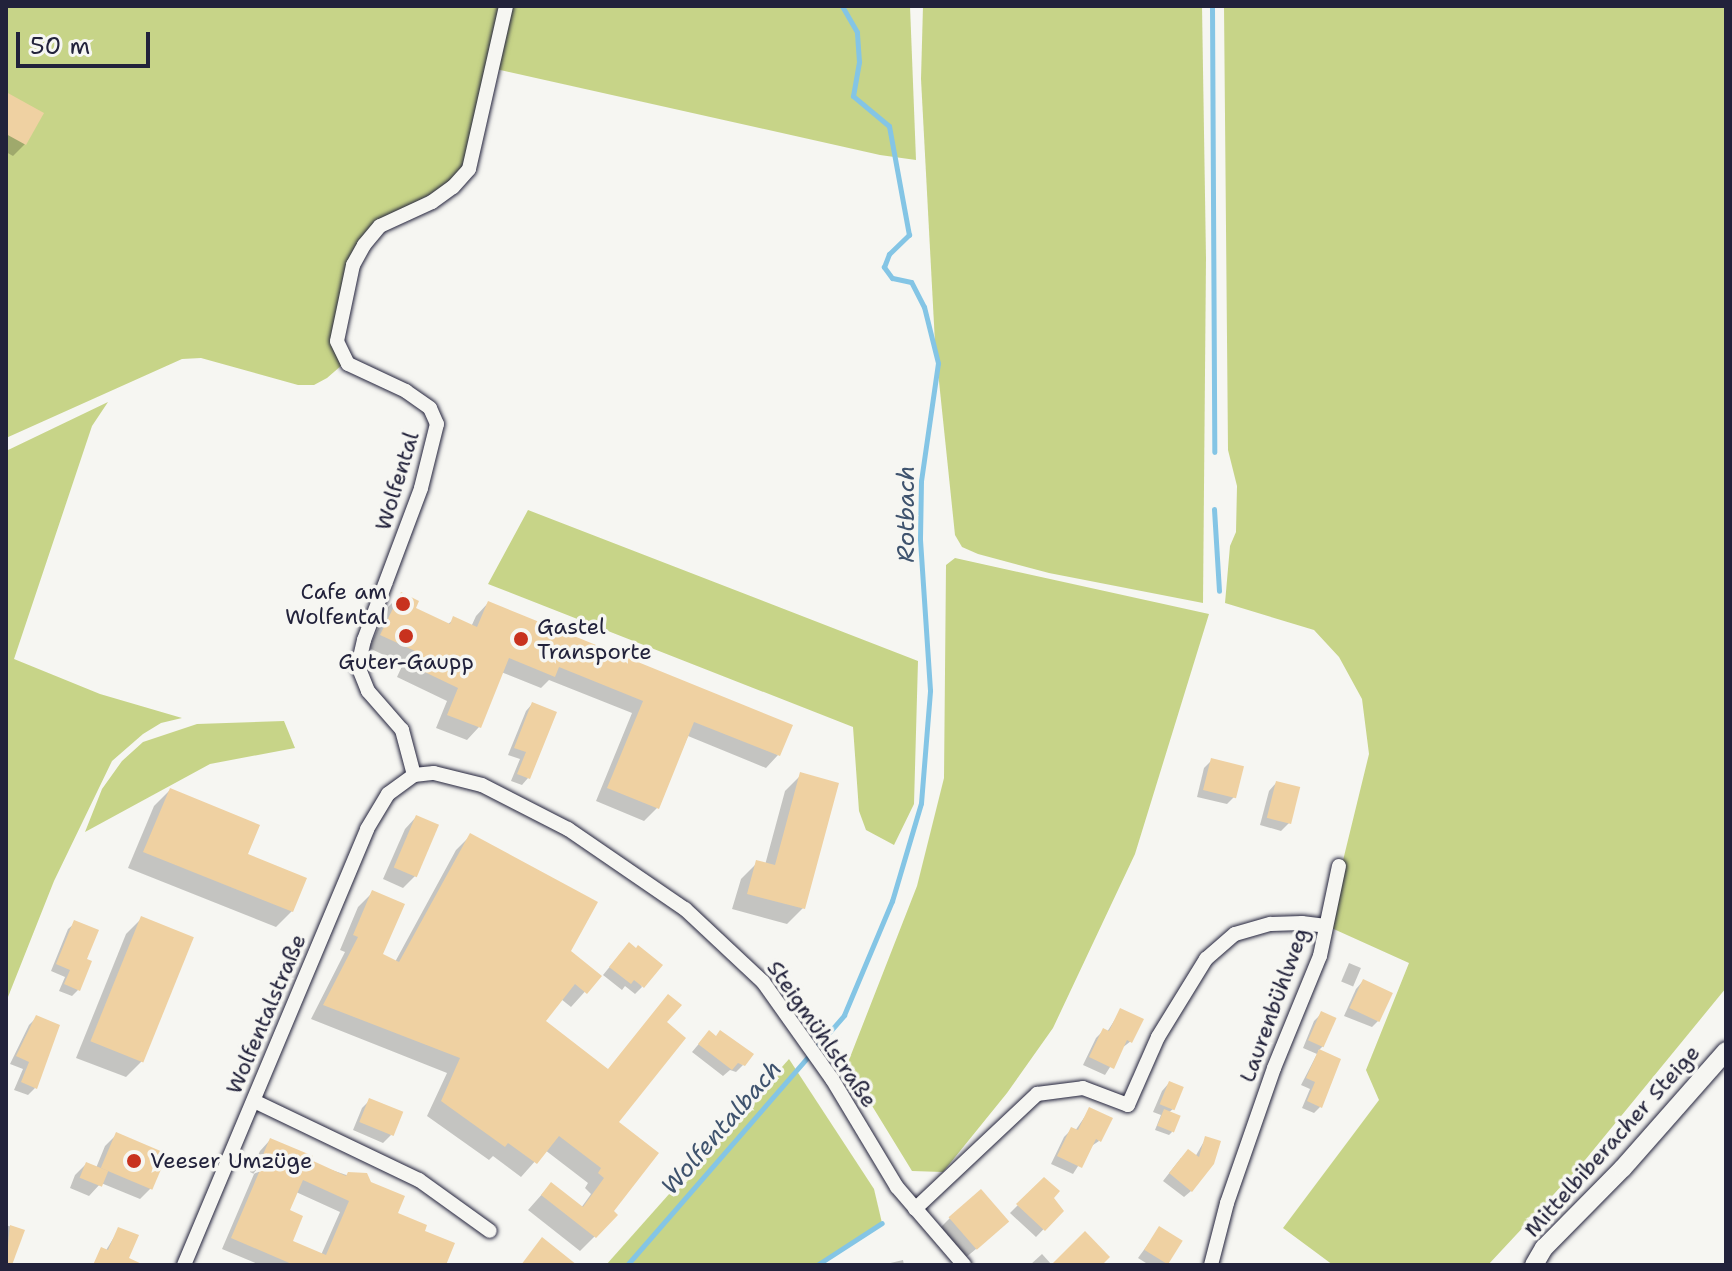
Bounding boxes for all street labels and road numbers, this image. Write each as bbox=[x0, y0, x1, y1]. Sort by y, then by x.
street label: Wolfental bbox=[369, 428, 425, 534]
street label: Laurenbühlweg bbox=[1234, 924, 1314, 1086]
street label: Wolfentalstraße bbox=[220, 930, 312, 1098]
street label: Steigmühlstraße bbox=[761, 955, 883, 1113]
street label: Mittelbiberacher Steige bbox=[1519, 1039, 1705, 1243]

